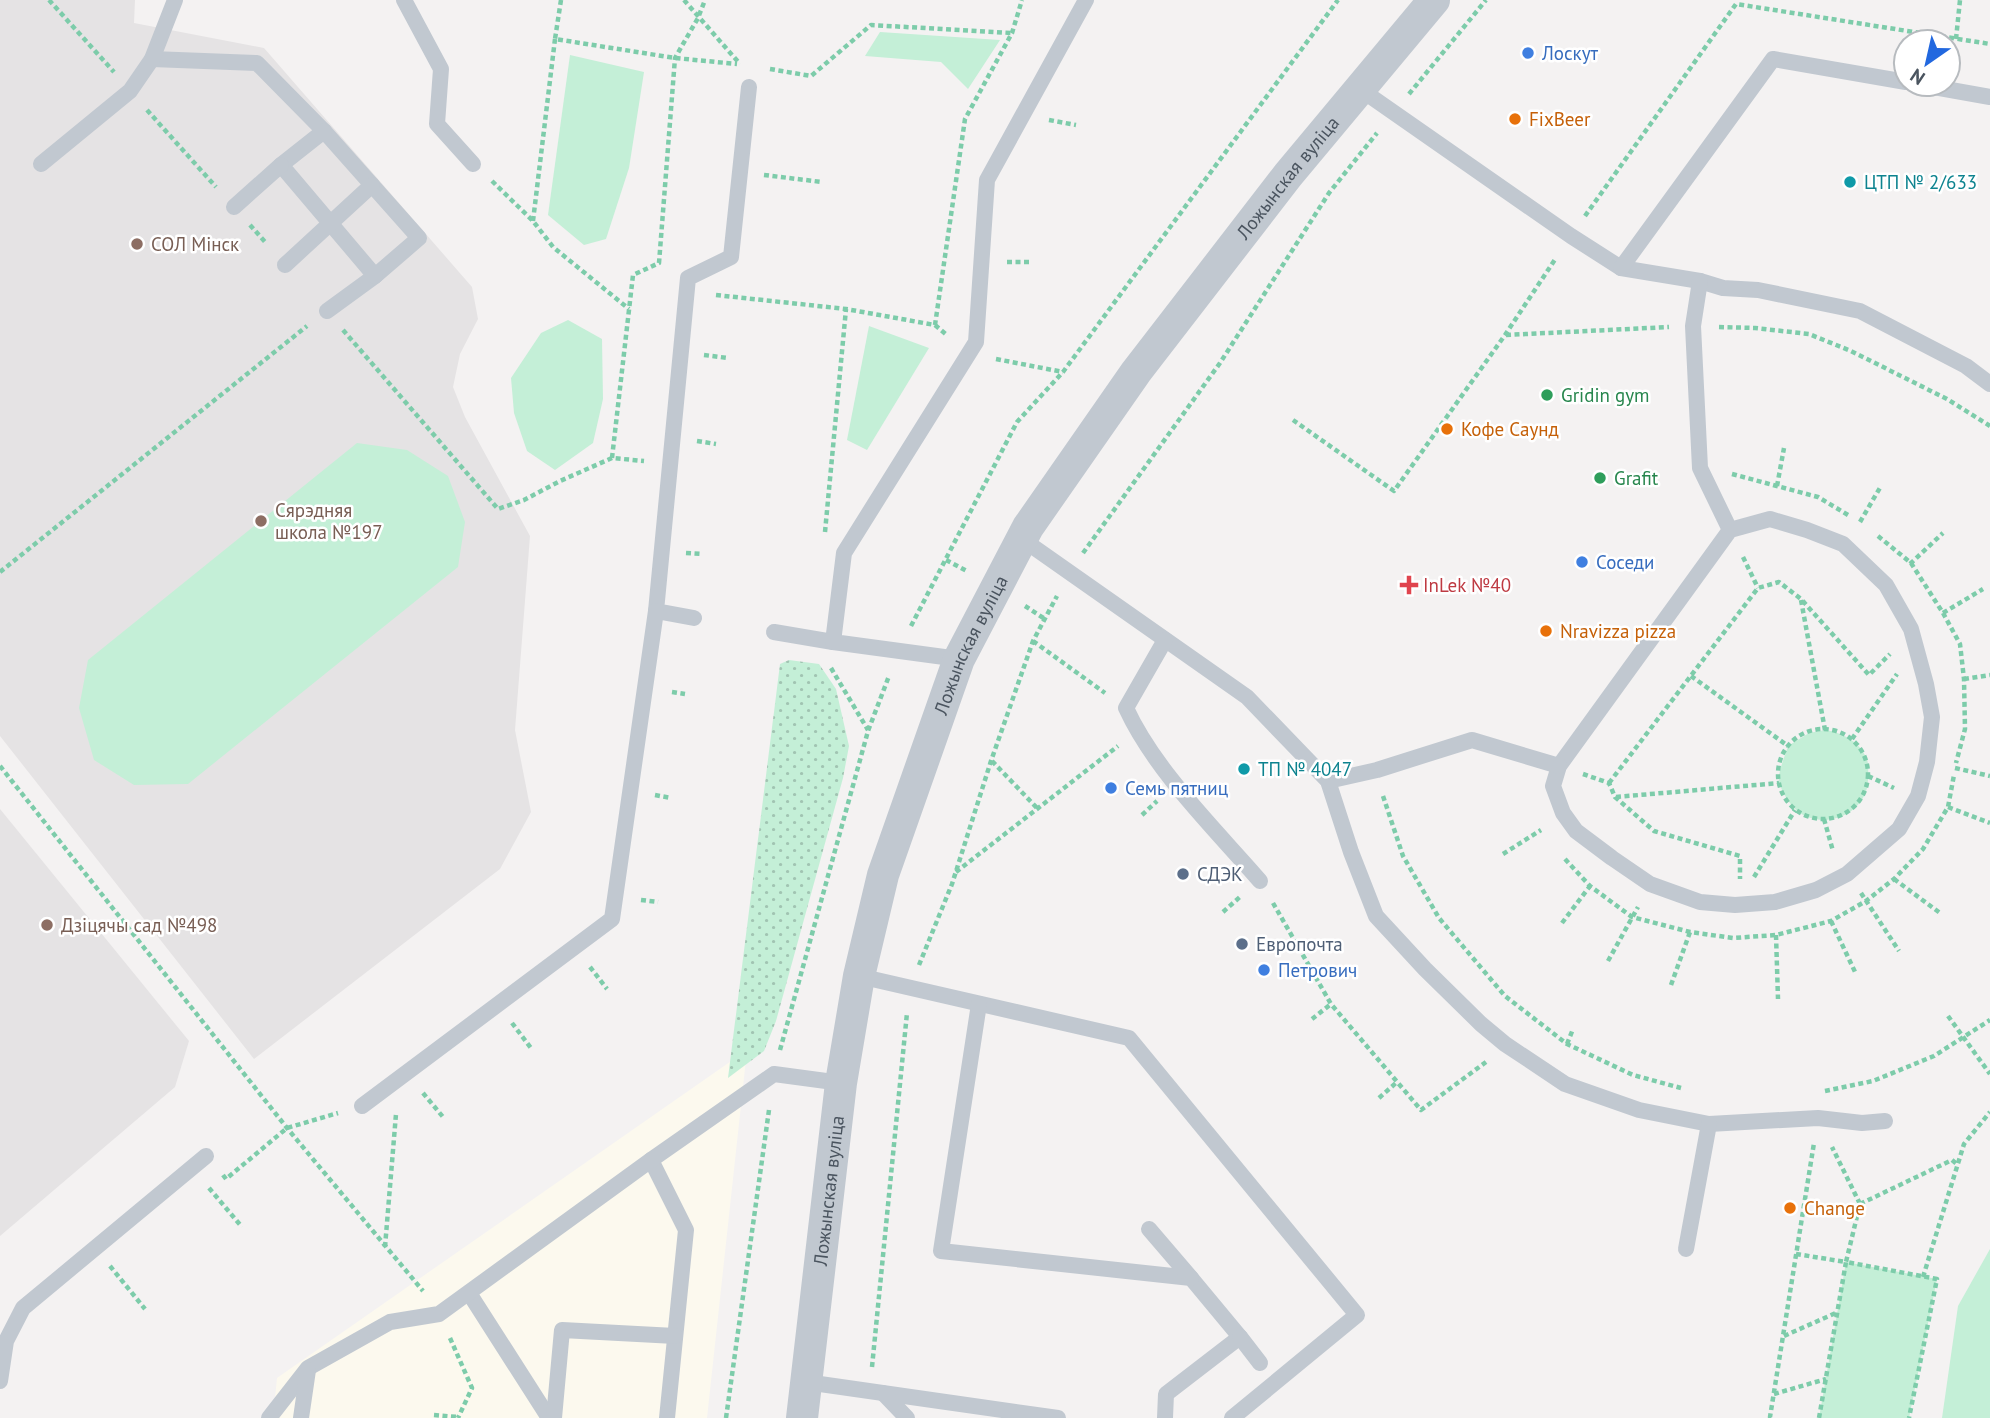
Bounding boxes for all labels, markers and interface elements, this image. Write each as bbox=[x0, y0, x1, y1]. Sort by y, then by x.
north arrow bbox=[1892, 28, 1962, 98]
place label: Лоскут bbox=[1541, 41, 1599, 65]
marker: Лоскут bbox=[1520, 45, 1536, 61]
text: N bbox=[1906, 64, 1929, 91]
place label: FixBeer bbox=[1529, 107, 1591, 131]
street label: Ложынская вуліца bbox=[1230, 111, 1344, 245]
marker: FixBeer bbox=[1507, 111, 1523, 127]
place label: ЦТП № 2/633 bbox=[1864, 170, 1977, 194]
marker: ЦТП № 2/633 bbox=[1842, 174, 1858, 190]
place label: СОЛ Мінск bbox=[151, 232, 239, 256]
marker: СОЛ Мінск bbox=[129, 236, 145, 252]
place label: Gridin gym bbox=[1561, 383, 1649, 407]
marker: Gridin gym bbox=[1539, 387, 1555, 403]
place label: Кофе Саунд bbox=[1461, 417, 1559, 441]
marker: Кофе Саунд bbox=[1439, 421, 1455, 437]
place label: Grafit bbox=[1614, 466, 1659, 490]
marker: Grafit bbox=[1592, 470, 1608, 486]
place label: Сярэдняя школа №197 bbox=[275, 498, 382, 544]
marker: Сярэдняя школа №197 bbox=[253, 513, 269, 529]
place label: Соседи bbox=[1596, 550, 1654, 574]
marker: Соседи bbox=[1574, 554, 1590, 570]
street label: Ложынская вуліца bbox=[928, 571, 1013, 719]
place label: InLek №40 bbox=[1423, 573, 1511, 597]
marker: InLek №40 bbox=[1401, 577, 1417, 593]
place label: Nravizza pizza bbox=[1560, 619, 1676, 643]
marker: Nravizza pizza bbox=[1538, 623, 1554, 639]
place label: ТП № 4047 bbox=[1258, 757, 1352, 781]
marker: ТП № 4047 bbox=[1236, 761, 1252, 777]
place label: Семь пятниц bbox=[1125, 776, 1228, 800]
marker: Семь пятниц bbox=[1103, 780, 1119, 796]
place label: СДЭК bbox=[1197, 862, 1243, 886]
marker: СДЭК bbox=[1175, 866, 1191, 882]
place label: Дзіцячы сад №498 bbox=[61, 913, 217, 937]
marker: Дзіцячы сад №498 bbox=[39, 917, 55, 933]
place label: Европочта bbox=[1256, 932, 1343, 956]
marker: Европочта bbox=[1234, 936, 1250, 952]
place label: Петрович bbox=[1278, 958, 1357, 982]
marker: Петрович bbox=[1256, 962, 1272, 978]
street label: Ложынская вуліца bbox=[808, 1114, 849, 1268]
place label: Change bbox=[1804, 1196, 1865, 1220]
marker: Change bbox=[1782, 1200, 1798, 1216]

